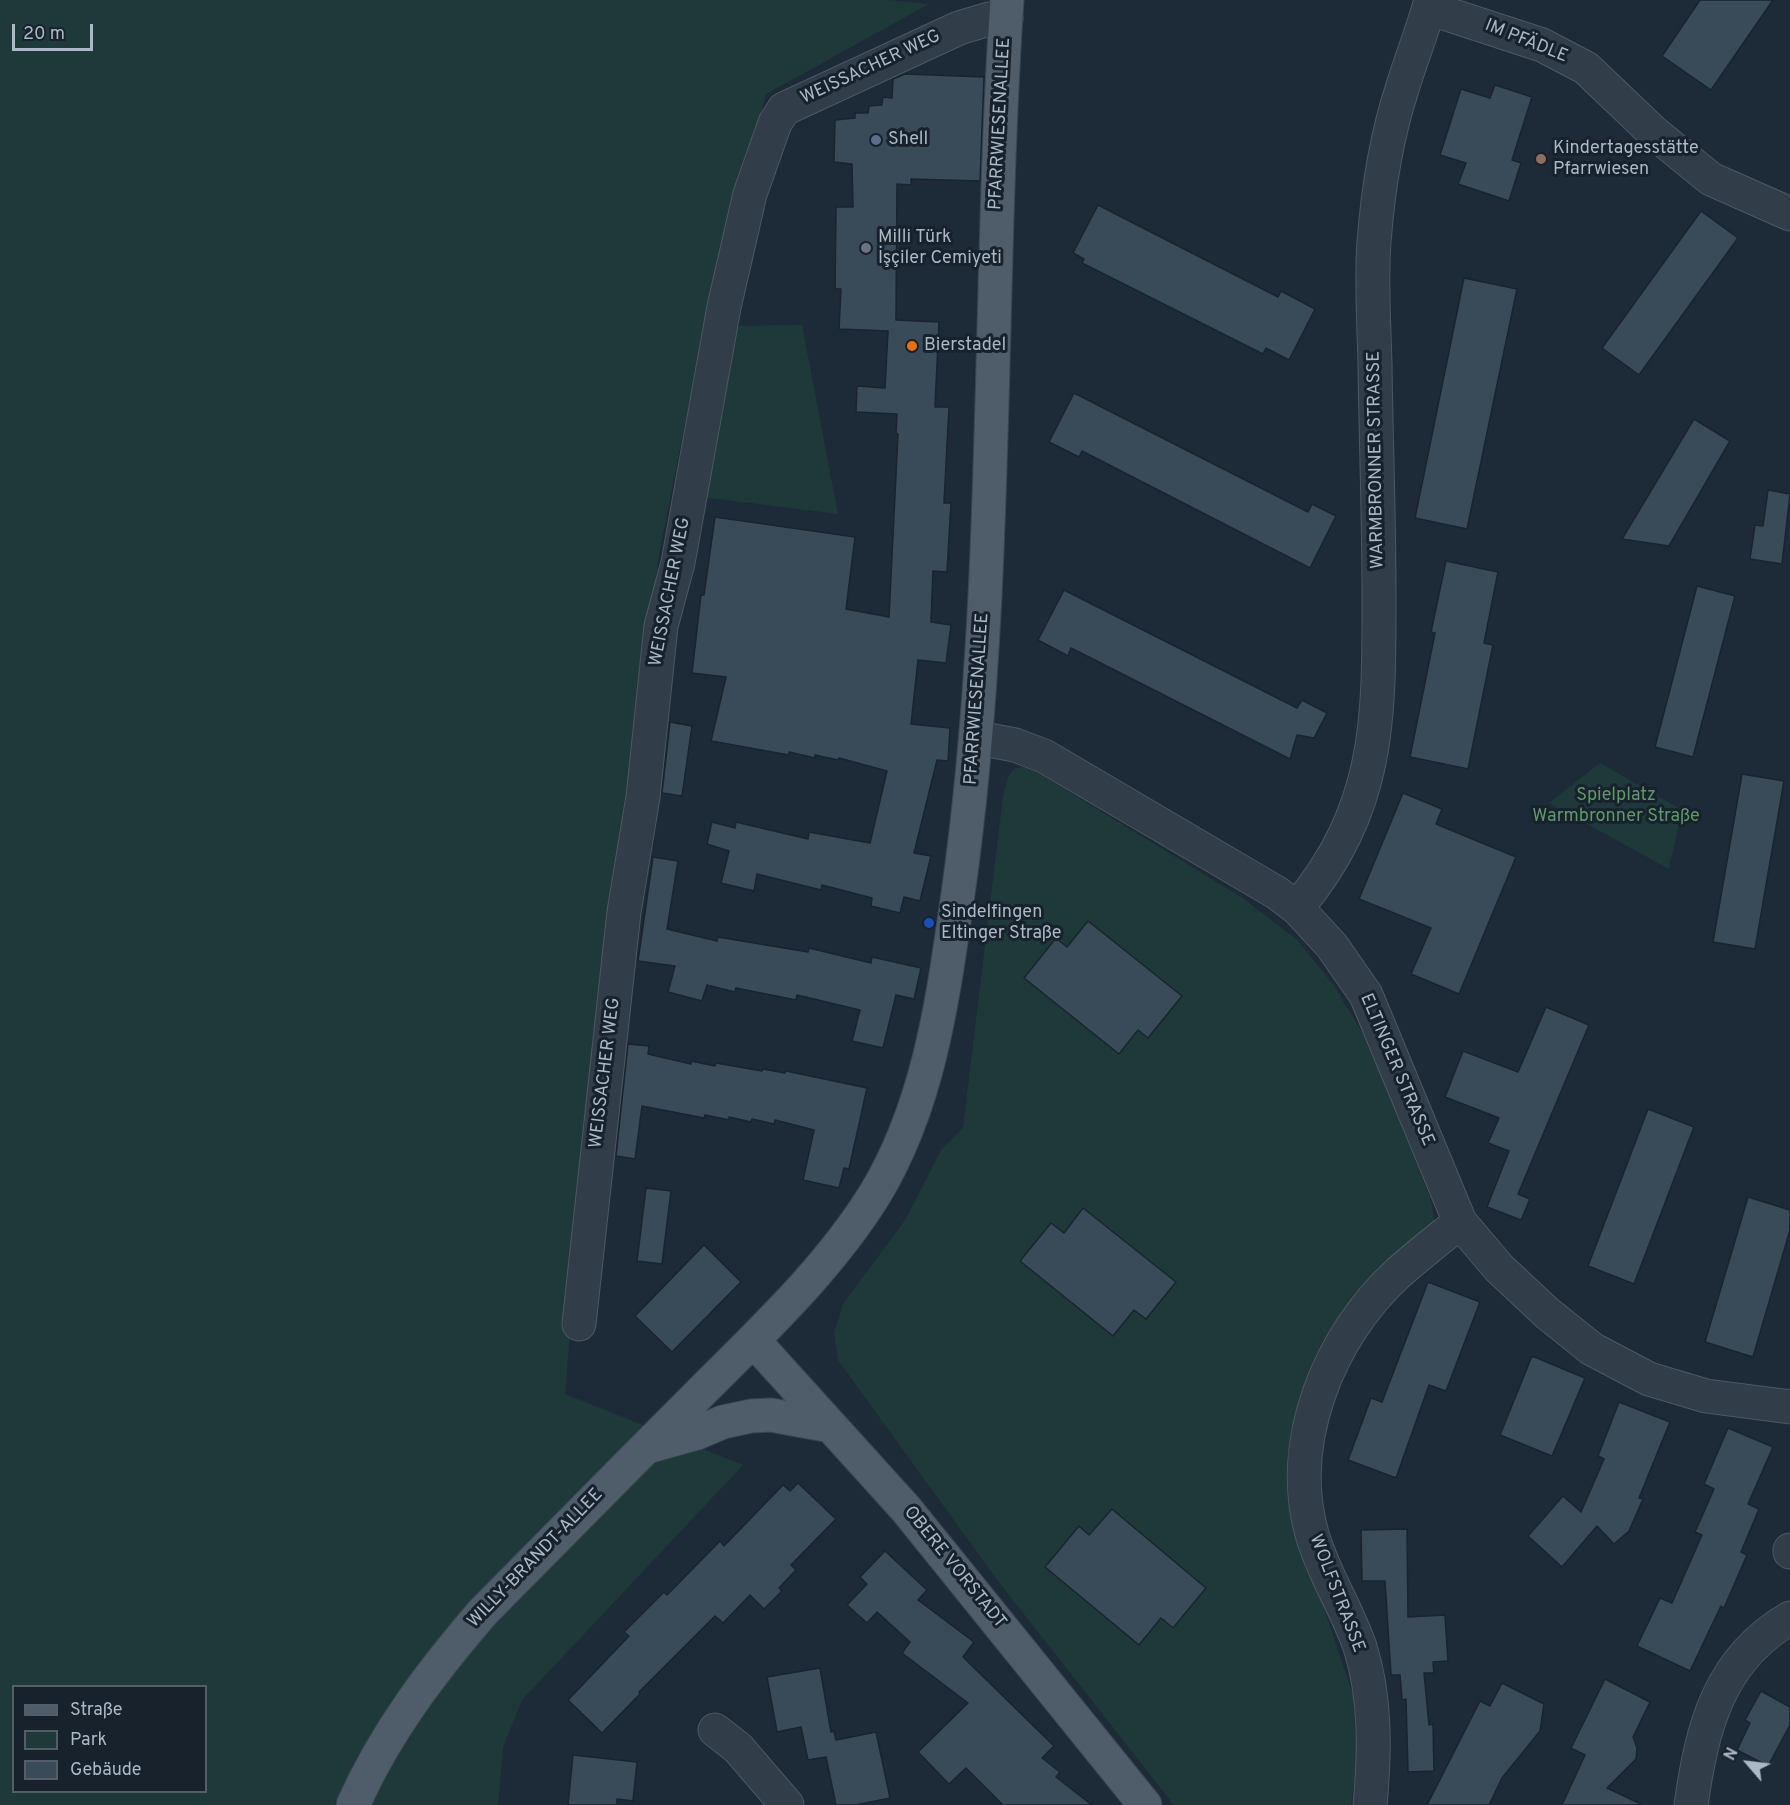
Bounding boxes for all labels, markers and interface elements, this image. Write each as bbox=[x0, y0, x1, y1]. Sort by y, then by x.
scale bar bbox=[15, 12, 96, 50]
street label: IM PFÄDLE bbox=[1481, 16, 1571, 68]
text: 20 m bbox=[23, 23, 65, 46]
street label: WEISSACHER WEG bbox=[798, 26, 944, 110]
street label: PFARRWIESENALLEE bbox=[986, 37, 1016, 211]
place label: Shell bbox=[888, 129, 928, 151]
marker: Shell bbox=[869, 133, 883, 147]
place label: Kindertagesstätte Pfarrwiesen bbox=[1553, 138, 1699, 180]
marker: Kindertagesstätte Pfarrwiesen bbox=[1534, 152, 1548, 166]
place label: Milli Türk İşçiler Cemiyeti bbox=[878, 227, 1002, 270]
marker: Milli Türk İşçiler Cemiyeti bbox=[859, 241, 873, 255]
place label: Bierstadel bbox=[924, 335, 1006, 357]
marker: Bierstadel bbox=[905, 339, 919, 353]
street label: WARMBRONNER STRASSE bbox=[1364, 351, 1390, 569]
street label: WEISSACHER WEG bbox=[646, 516, 696, 668]
street label: PFARRWIESENALLEE bbox=[961, 612, 995, 786]
park label: Spielplatz Warmbronner Straße bbox=[1532, 785, 1700, 828]
place label: Sindelfingen Eltinger Straße bbox=[941, 902, 1061, 944]
marker: Sindelfingen Eltinger Straße bbox=[922, 916, 936, 930]
street label: ELTINGER STRASSE bbox=[1354, 991, 1438, 1149]
street label: WEISSACHER WEG bbox=[586, 996, 626, 1150]
street label: WILLY-BRANDT-ALLEE bbox=[464, 1485, 608, 1633]
street label: OBERE VORSTADT bbox=[898, 1502, 1010, 1634]
street label: WOLFSTRASSE bbox=[1304, 1532, 1368, 1656]
legend bbox=[12, 1685, 207, 1793]
text: Straße bbox=[70, 1699, 122, 1722]
text: Park bbox=[70, 1729, 107, 1752]
north arrow bbox=[1718, 1733, 1778, 1793]
text: N bbox=[1721, 1745, 1744, 1764]
text: Gebäude bbox=[70, 1759, 142, 1782]

